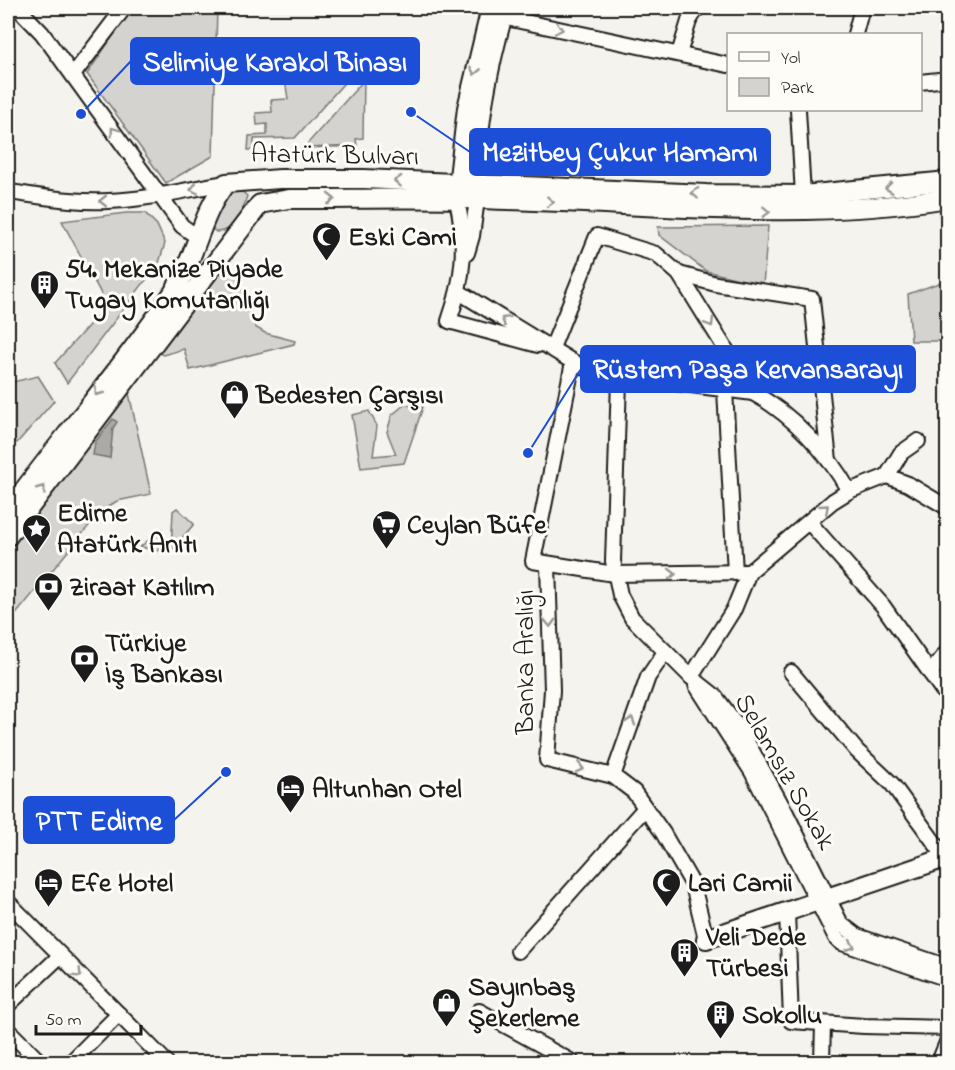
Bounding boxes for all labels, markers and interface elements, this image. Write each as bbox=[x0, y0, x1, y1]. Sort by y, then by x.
one-way arrow bbox=[554, 22, 564, 35]
legend bbox=[727, 33, 922, 111]
callout: Selimiye Karakol Binası bbox=[131, 38, 419, 84]
text: Selimiye Karakol Binası bbox=[143, 44, 407, 85]
text: Yol bbox=[781, 46, 801, 72]
one-way arrow bbox=[469, 66, 482, 76]
text: Park bbox=[781, 76, 814, 102]
one-way arrow bbox=[110, 127, 121, 138]
callout: Mezitbey Çukur Hamamı bbox=[470, 129, 770, 175]
text: Mezitbey Çukur Hamamı bbox=[482, 134, 758, 175]
street label: Atatürk Bulvarı bbox=[251, 136, 419, 177]
one-way arrow bbox=[394, 174, 403, 187]
one-way arrow bbox=[189, 181, 199, 194]
one-way arrow bbox=[885, 181, 894, 194]
one-way arrow bbox=[690, 187, 699, 200]
one-way arrow bbox=[326, 193, 335, 205]
one-way arrow bbox=[98, 195, 107, 207]
one-way arrow bbox=[546, 195, 555, 208]
one-way arrow bbox=[762, 205, 771, 218]
place label: Eski Cami bbox=[348, 219, 457, 258]
mosque icon: Eski Cami bbox=[311, 220, 343, 262]
place label: 54. Mekanize Piyade Tugay Komutanlığı bbox=[65, 251, 284, 322]
building icon: 54. Mekanize Piyade Tugay Komutanlığı bbox=[28, 268, 60, 310]
one-way arrow bbox=[501, 316, 511, 328]
one-way arrow bbox=[703, 317, 715, 327]
callout: Rüstem Paşa Kervansarayı bbox=[581, 346, 915, 392]
text: Rüstem Paşa Kervansarayı bbox=[593, 351, 903, 392]
place label: Bedesten Çarşısı bbox=[254, 377, 444, 416]
shop icon: Bedesten Çarşısı bbox=[219, 378, 251, 420]
one-way arrow bbox=[94, 385, 105, 396]
one-way arrow bbox=[35, 484, 46, 495]
place label: Edirne Atatürk Anıtı bbox=[57, 495, 198, 565]
one-way arrow bbox=[819, 504, 829, 515]
place label: Ceylan Büfe bbox=[407, 507, 547, 546]
supermarket icon: Ceylan Büfe bbox=[370, 508, 402, 550]
place icon: Edirne Atatürk Anıtı bbox=[20, 512, 52, 554]
one-way arrow bbox=[668, 568, 677, 580]
place label: Ziraat Katılım bbox=[69, 569, 215, 608]
bank icon: Ziraat Katılım bbox=[32, 570, 64, 612]
street label: Banka Aralığı bbox=[507, 589, 546, 736]
one-way arrow bbox=[543, 618, 556, 627]
place label: Türkiye İş Bankası bbox=[105, 625, 223, 695]
bank icon: Türkiye İş Bankası bbox=[68, 642, 100, 684]
street label: Selamsız Sokak bbox=[723, 687, 845, 858]
one-way arrow bbox=[624, 716, 637, 727]
one-way arrow bbox=[575, 761, 585, 774]
place label: Altunhan Otel bbox=[312, 771, 462, 810]
hotel icon: Altunhan Otel bbox=[275, 772, 307, 814]
callout: PTT Edirne bbox=[24, 797, 174, 843]
text: PTT Edirne bbox=[36, 803, 164, 844]
place label: Efe Hotel bbox=[70, 865, 173, 904]
place label: Lari Camii bbox=[688, 865, 793, 904]
hotel icon: Efe Hotel bbox=[33, 866, 65, 908]
mosque icon: Lari Camii bbox=[651, 866, 683, 908]
place label: Veli Dede Türbesi bbox=[705, 919, 807, 989]
building icon: Veli Dede Türbesi bbox=[669, 936, 701, 978]
one-way arrow bbox=[845, 938, 856, 951]
one-way arrow bbox=[71, 966, 82, 977]
place label: Sayınbaş Şekerleme bbox=[468, 969, 580, 1039]
shop icon: Sayınbaş Şekerleme bbox=[431, 986, 463, 1028]
place label: Sokollu bbox=[742, 997, 822, 1036]
scale bar bbox=[36, 998, 141, 1036]
building icon: Sokollu bbox=[705, 998, 737, 1040]
text: 50 m bbox=[45, 1008, 82, 1034]

